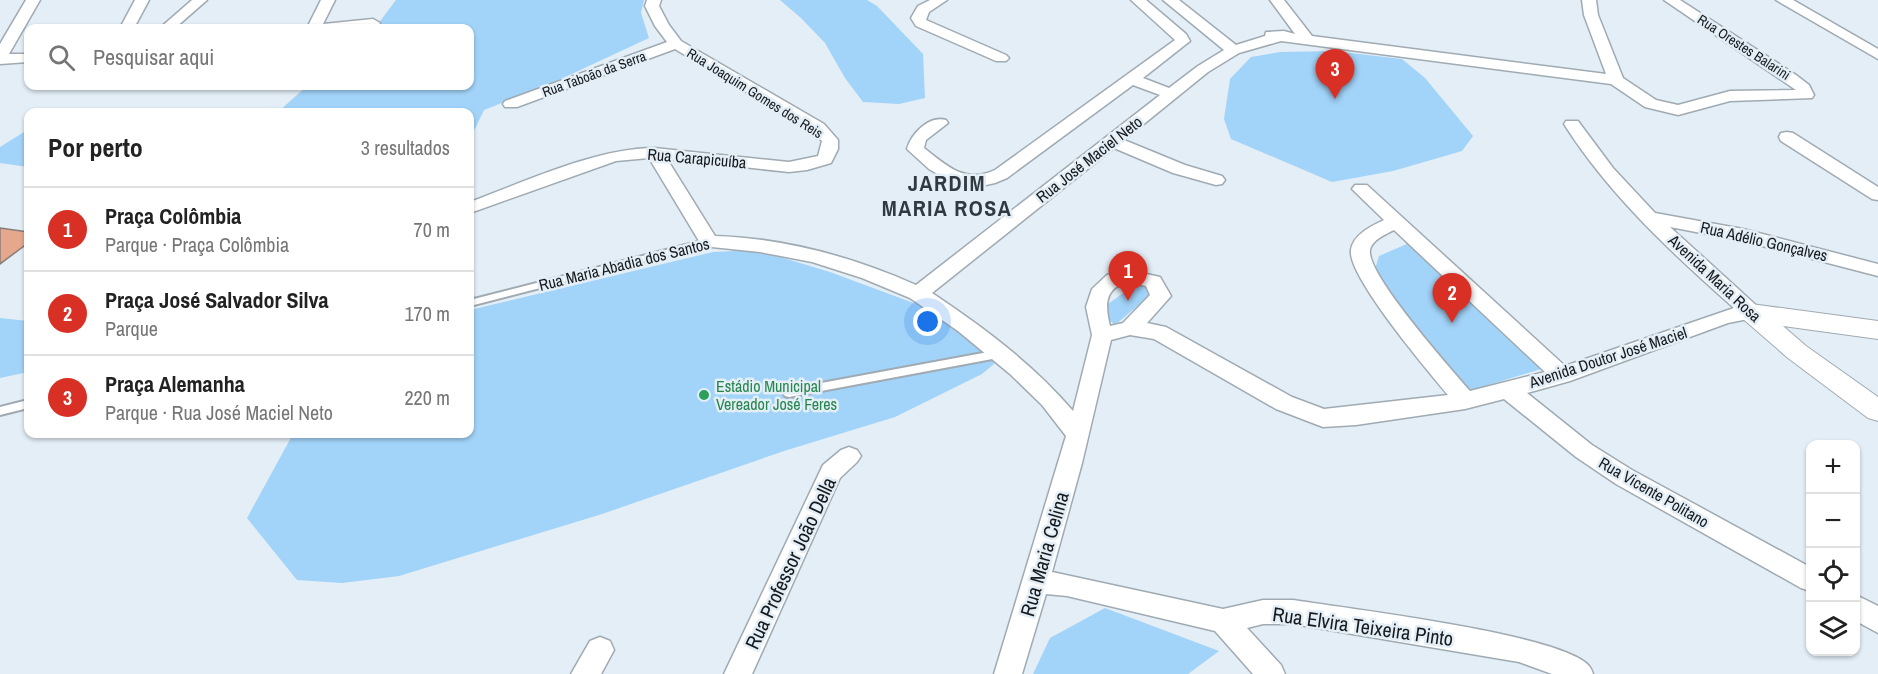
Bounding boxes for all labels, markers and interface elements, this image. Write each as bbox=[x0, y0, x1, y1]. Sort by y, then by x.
street label: Rua Orestes Balarini bbox=[1694, 10, 1794, 84]
search box bbox=[24, 24, 474, 90]
icon: search bbox=[45, 41, 78, 74]
text: Pesquisar aqui bbox=[93, 42, 214, 72]
street label: Rua Joaquim Gomes dos Reis bbox=[684, 44, 827, 142]
street label: Rua Taboão da Serra bbox=[540, 47, 649, 101]
pin: 3 bbox=[1316, 50, 1354, 99]
street label: Rua José Maciel Neto bbox=[1031, 111, 1147, 207]
text: Por perto bbox=[48, 130, 143, 165]
text: 3 resultados bbox=[361, 134, 450, 161]
street label: Rua Carapicuíba bbox=[647, 143, 748, 173]
district label: JARDIM MARIA ROSA bbox=[882, 168, 1012, 223]
text: Praça Colômbia bbox=[105, 201, 241, 231]
text: 1 bbox=[63, 216, 72, 243]
text: 70 m bbox=[414, 216, 450, 243]
street label: Rua Adélio Gonçalves bbox=[1698, 216, 1830, 266]
street label: Avenida Maria Rosa bbox=[1663, 229, 1767, 327]
text: Parque · Praça Colômbia bbox=[105, 231, 289, 258]
street label: Rua Maria Abadia dos Santos bbox=[536, 232, 712, 296]
pin: 1 bbox=[1108, 252, 1148, 301]
pin: 2 bbox=[1432, 274, 1472, 323]
text: Praça José Salvador Silva bbox=[105, 285, 329, 315]
text: 2 bbox=[63, 300, 72, 327]
text: 170 m bbox=[404, 300, 450, 327]
your location bbox=[913, 307, 942, 336]
text: Parque bbox=[105, 315, 158, 342]
street label: Avenida Doutor José Maciel bbox=[1525, 321, 1690, 393]
text: Praça Alemanha bbox=[105, 369, 245, 399]
place label: Estádio Municipal Vereador José Feres bbox=[716, 375, 837, 415]
text: 3 bbox=[63, 384, 72, 411]
text: 220 m bbox=[404, 384, 450, 411]
marker: Estádio Municipal Vereador José Feres bbox=[697, 388, 711, 402]
text: Parque · Rua José Maciel Neto bbox=[105, 399, 333, 426]
map controls bbox=[1806, 440, 1860, 656]
button: + bbox=[1806, 440, 1860, 494]
street label: Rua Vicente Politano bbox=[1595, 452, 1713, 532]
street label: Rua Professor João Della bbox=[738, 473, 842, 653]
street label: Rua Maria Celina bbox=[1013, 489, 1075, 619]
button: − bbox=[1806, 494, 1860, 548]
button: locate bbox=[1806, 548, 1860, 602]
street label: Rua Elvira Teixeira Pinto bbox=[1271, 600, 1455, 652]
button: layers bbox=[1806, 602, 1860, 656]

